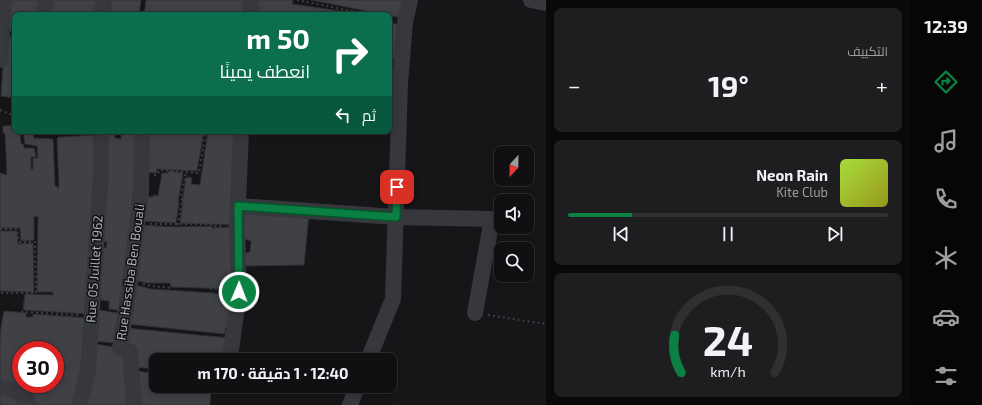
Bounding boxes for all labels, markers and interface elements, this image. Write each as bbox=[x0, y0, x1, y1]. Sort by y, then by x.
text: 12:39 bbox=[924, 15, 968, 37]
text: 50 m bbox=[246, 21, 310, 55]
icon: right bbox=[324, 28, 376, 80]
text: التكييف bbox=[847, 43, 888, 59]
text: انعطف يمينًا bbox=[220, 60, 310, 82]
text: 19° bbox=[708, 67, 749, 103]
icon: directions bbox=[932, 68, 960, 96]
text: − bbox=[568, 72, 581, 98]
text: + bbox=[876, 72, 888, 98]
icon: left bbox=[332, 104, 354, 126]
text: ثم bbox=[362, 106, 376, 124]
icon: music bbox=[932, 127, 960, 155]
north arrow bbox=[494, 146, 534, 186]
map controls bbox=[494, 146, 534, 282]
text: Neon Rain bbox=[756, 166, 828, 184]
pin bbox=[380, 170, 414, 204]
icon: arrive bbox=[386, 176, 408, 198]
text: Kite Club bbox=[776, 184, 828, 200]
icon: phone bbox=[932, 185, 960, 213]
button: sound bbox=[494, 194, 534, 234]
street label: Rue Hassiba Ben Bouali bbox=[113, 203, 147, 341]
street label: Rue 05 Juillet 1962 bbox=[82, 215, 106, 323]
icon: previous bbox=[610, 223, 632, 245]
icon: pause bbox=[717, 223, 739, 245]
icon: next bbox=[824, 223, 846, 245]
button: search bbox=[494, 242, 534, 282]
icon: climate bbox=[932, 244, 960, 272]
position arrow bbox=[218, 271, 260, 313]
icon: car bbox=[932, 303, 960, 331]
text: 24 bbox=[703, 314, 753, 364]
speed limit sign: 30 bbox=[12, 341, 64, 393]
text: km/h bbox=[710, 362, 746, 379]
icon: filters bbox=[932, 362, 960, 390]
text: 12:40 · 1 دقيقة · 170 m bbox=[197, 364, 349, 382]

